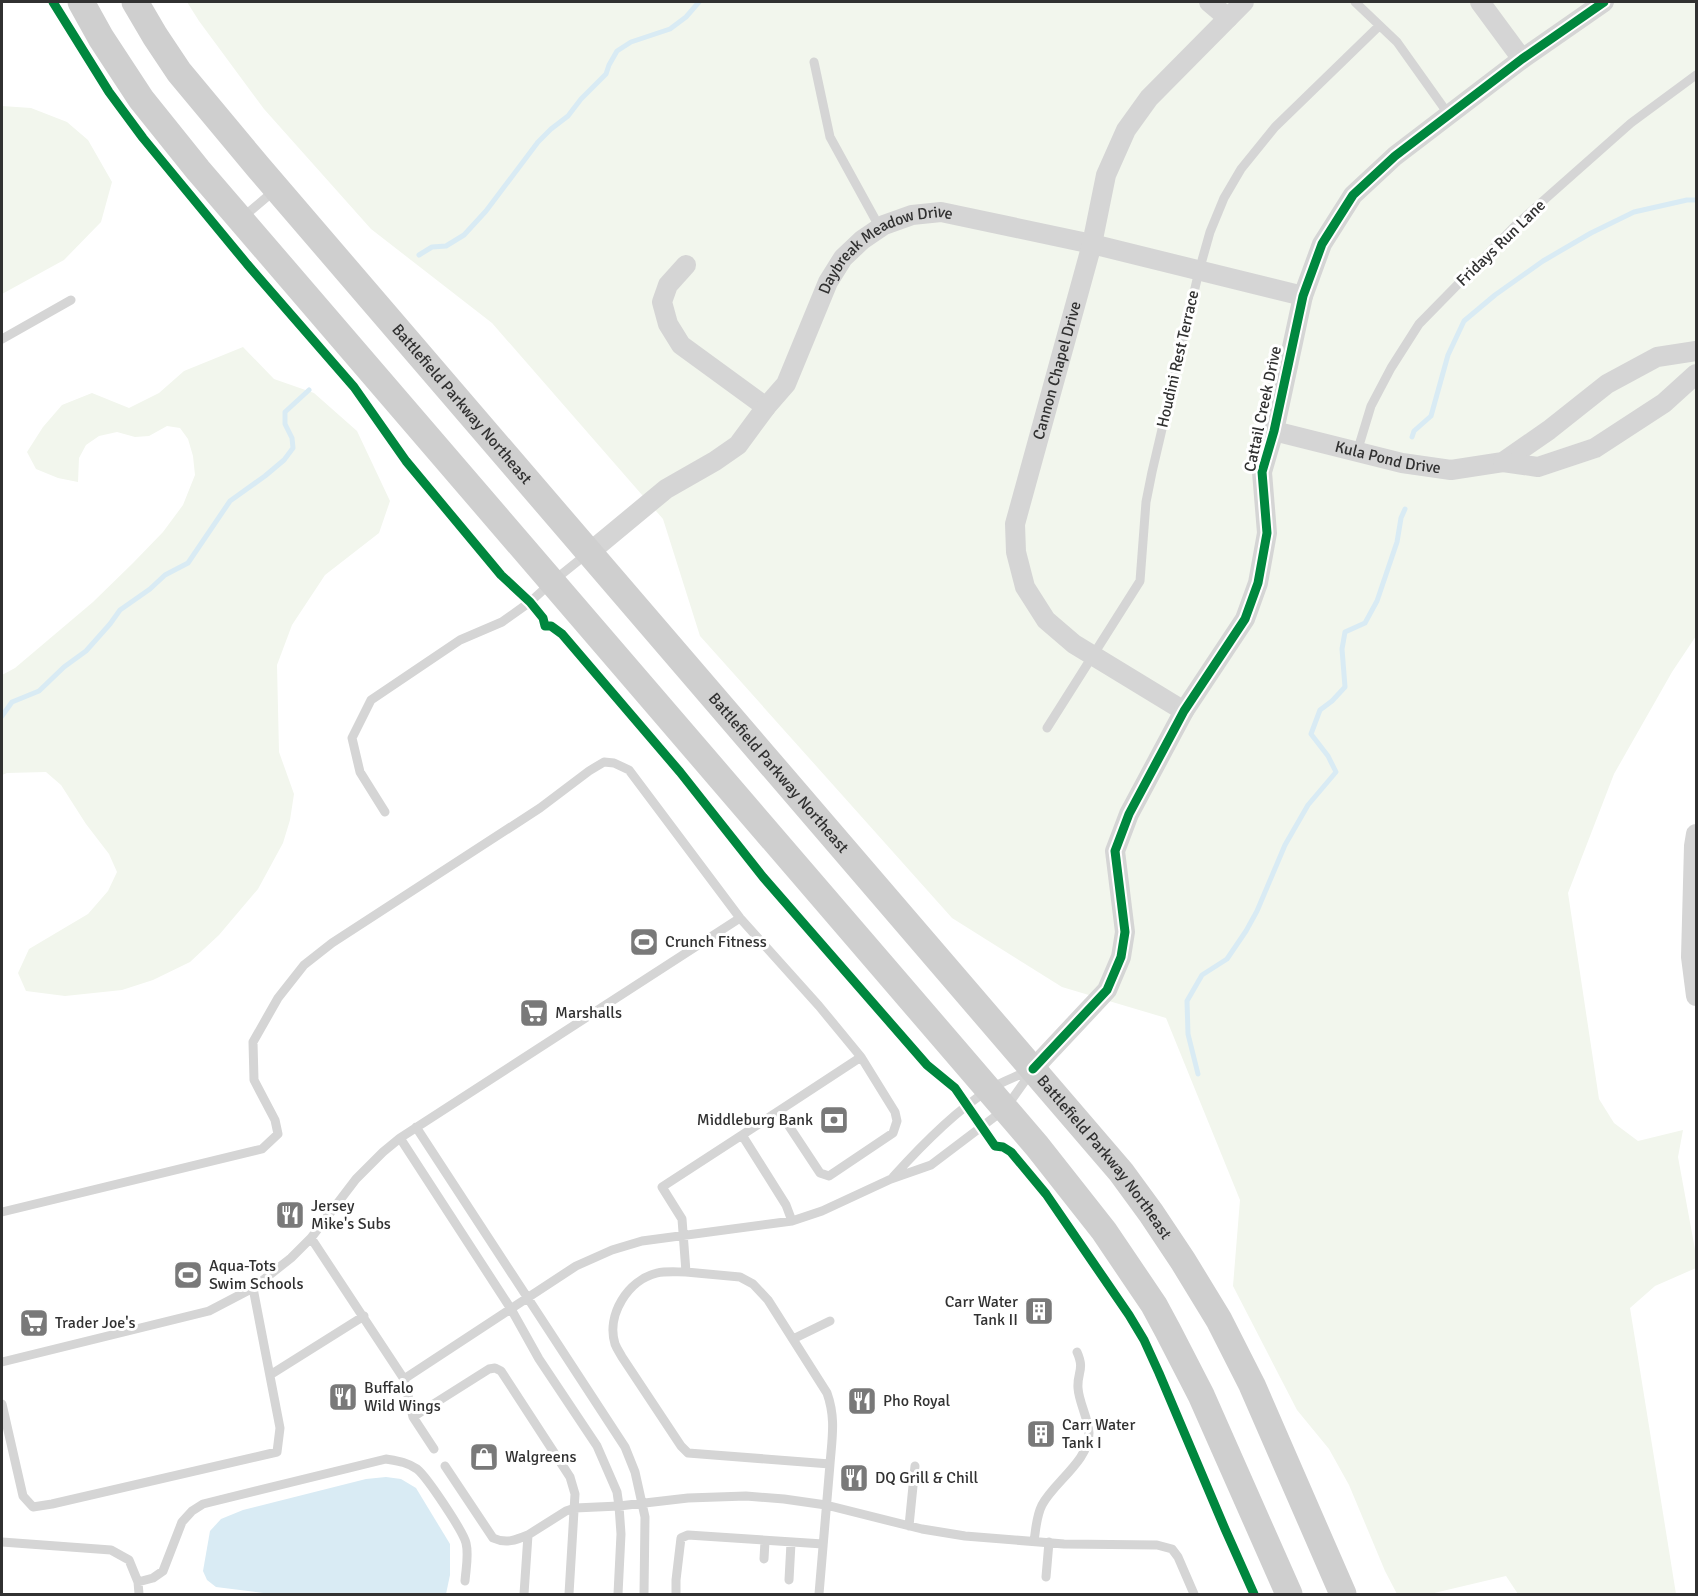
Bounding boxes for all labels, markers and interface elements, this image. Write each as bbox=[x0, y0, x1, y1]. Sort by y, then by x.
street label: Fridays Run Lane bbox=[1452, 195, 1550, 291]
street label: Daybreak Meadow Drive bbox=[814, 202, 955, 297]
street label: Houdini Rest Terrace bbox=[1152, 288, 1204, 430]
street label: Cannon Chapel Drive bbox=[1029, 299, 1086, 442]
street label: Battlefield Parkway Northeast bbox=[387, 320, 536, 489]
street label: Cattail Creek Drive bbox=[1240, 344, 1286, 474]
street label: Kula Pond Drive bbox=[1333, 437, 1442, 478]
street label: Battlefield Parkway Northeast bbox=[704, 689, 853, 858]
sports icon: Crunch Fitness bbox=[628, 926, 660, 958]
place label: Crunch Fitness bbox=[665, 932, 767, 952]
supermarket icon: Marshalls bbox=[518, 997, 550, 1029]
place label: Marshalls bbox=[555, 1003, 622, 1023]
street label: Battlefield Parkway Northeast bbox=[1032, 1071, 1176, 1244]
bank icon: Middleburg Bank bbox=[818, 1104, 850, 1136]
place label: Middleburg Bank bbox=[697, 1110, 813, 1130]
place label: Jersey Mike's Subs bbox=[311, 1196, 391, 1234]
restaurant icon: Jersey Mike's Subs bbox=[274, 1199, 306, 1231]
place label: Aqua-Tots Swim Schools bbox=[209, 1256, 303, 1294]
sports icon: Aqua-Tots Swim Schools bbox=[172, 1259, 204, 1291]
place label: Carr Water Tank II bbox=[945, 1292, 1018, 1330]
building icon: Carr Water Tank II bbox=[1023, 1295, 1055, 1327]
supermarket icon: Trader Joe's bbox=[18, 1307, 50, 1339]
place label: Trader Joe's bbox=[55, 1313, 136, 1333]
place label: Buffalo Wild Wings bbox=[364, 1378, 441, 1416]
restaurant icon: Buffalo Wild Wings bbox=[327, 1381, 359, 1413]
restaurant icon: Pho Royal bbox=[846, 1385, 878, 1417]
place label: Pho Royal bbox=[883, 1391, 950, 1411]
place label: Carr Water Tank I bbox=[1062, 1415, 1135, 1453]
building icon: Carr Water Tank I bbox=[1025, 1418, 1057, 1450]
shop icon: Walgreens bbox=[468, 1441, 500, 1473]
place label: Walgreens bbox=[505, 1447, 577, 1467]
restaurant icon: DQ Grill & Chill bbox=[838, 1462, 870, 1494]
place label: DQ Grill & Chill bbox=[875, 1468, 979, 1488]

